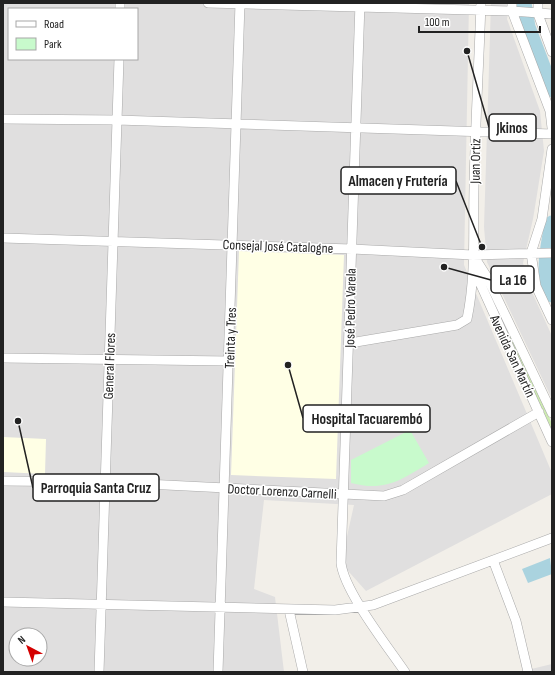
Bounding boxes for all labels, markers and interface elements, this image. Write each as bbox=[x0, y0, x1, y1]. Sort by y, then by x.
legend bbox=[8, 8, 138, 60]
scale bar bbox=[419, 8, 540, 34]
text: 100 m bbox=[425, 15, 450, 30]
text: Road bbox=[44, 17, 64, 32]
text: Park bbox=[44, 37, 62, 52]
callout: Jkinos bbox=[489, 114, 536, 141]
text: Jkinos bbox=[495, 119, 528, 138]
street label: Juan Ortiz bbox=[467, 138, 484, 185]
callout: Almacen y Frutería bbox=[341, 167, 456, 194]
text: Almacen y Frutería bbox=[347, 172, 448, 191]
street label: Consejal José Catalogne bbox=[222, 236, 334, 257]
callout: La 16 bbox=[491, 266, 534, 293]
street label: José Pedro Varela bbox=[341, 268, 360, 349]
text: La 16 bbox=[499, 271, 527, 290]
street label: Treinta y Tres bbox=[221, 307, 240, 369]
street label: Avenida San Martín bbox=[486, 311, 539, 400]
street label: General Flores bbox=[100, 333, 119, 400]
callout: Hospital Tacuarembó bbox=[303, 405, 430, 432]
text: Hospital Tacuarembó bbox=[312, 410, 422, 429]
callout: Parroquia Santa Cruz bbox=[33, 474, 159, 501]
text: Parroquia Santa Cruz bbox=[41, 479, 152, 498]
street label: Doctor Lorenzo Carnelli bbox=[227, 480, 337, 503]
north arrow bbox=[8, 627, 48, 667]
text: N bbox=[15, 633, 28, 647]

